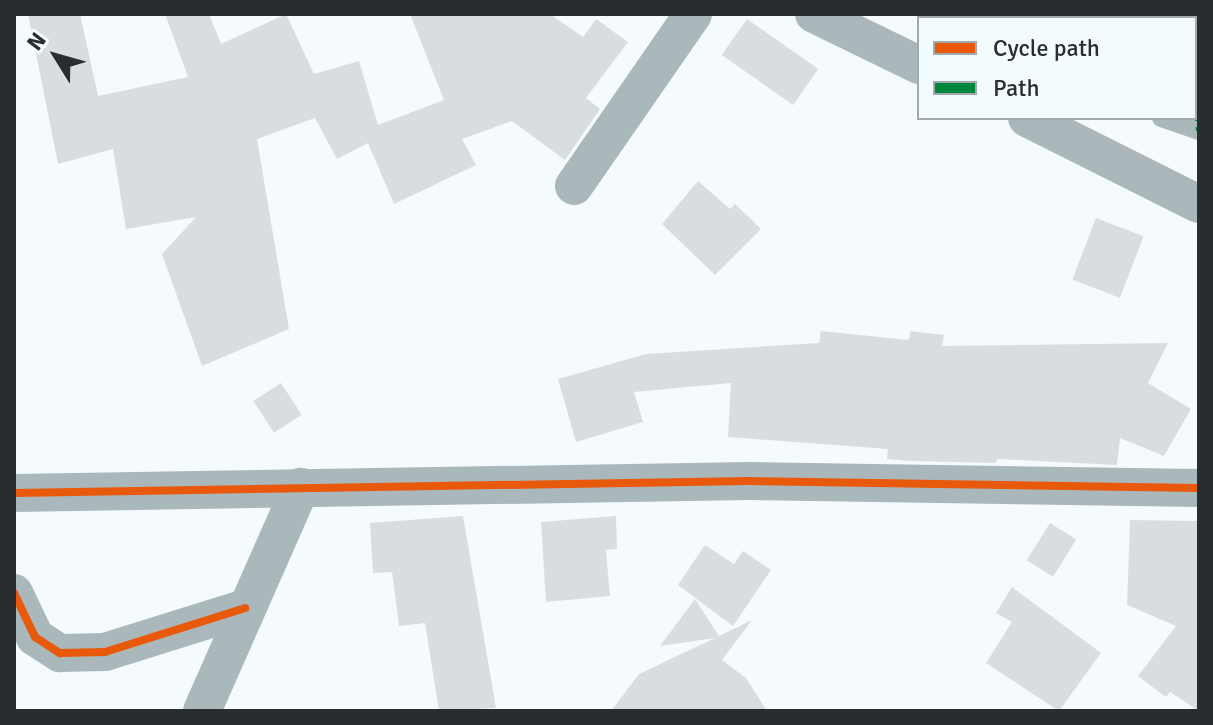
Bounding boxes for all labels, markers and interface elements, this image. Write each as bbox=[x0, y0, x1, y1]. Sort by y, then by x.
north arrow bbox=[16, 16, 96, 96]
legend bbox=[917, 16, 1197, 120]
text: N bbox=[21, 27, 52, 55]
text: Cycle path bbox=[993, 33, 1100, 63]
text: Path bbox=[993, 73, 1039, 103]

